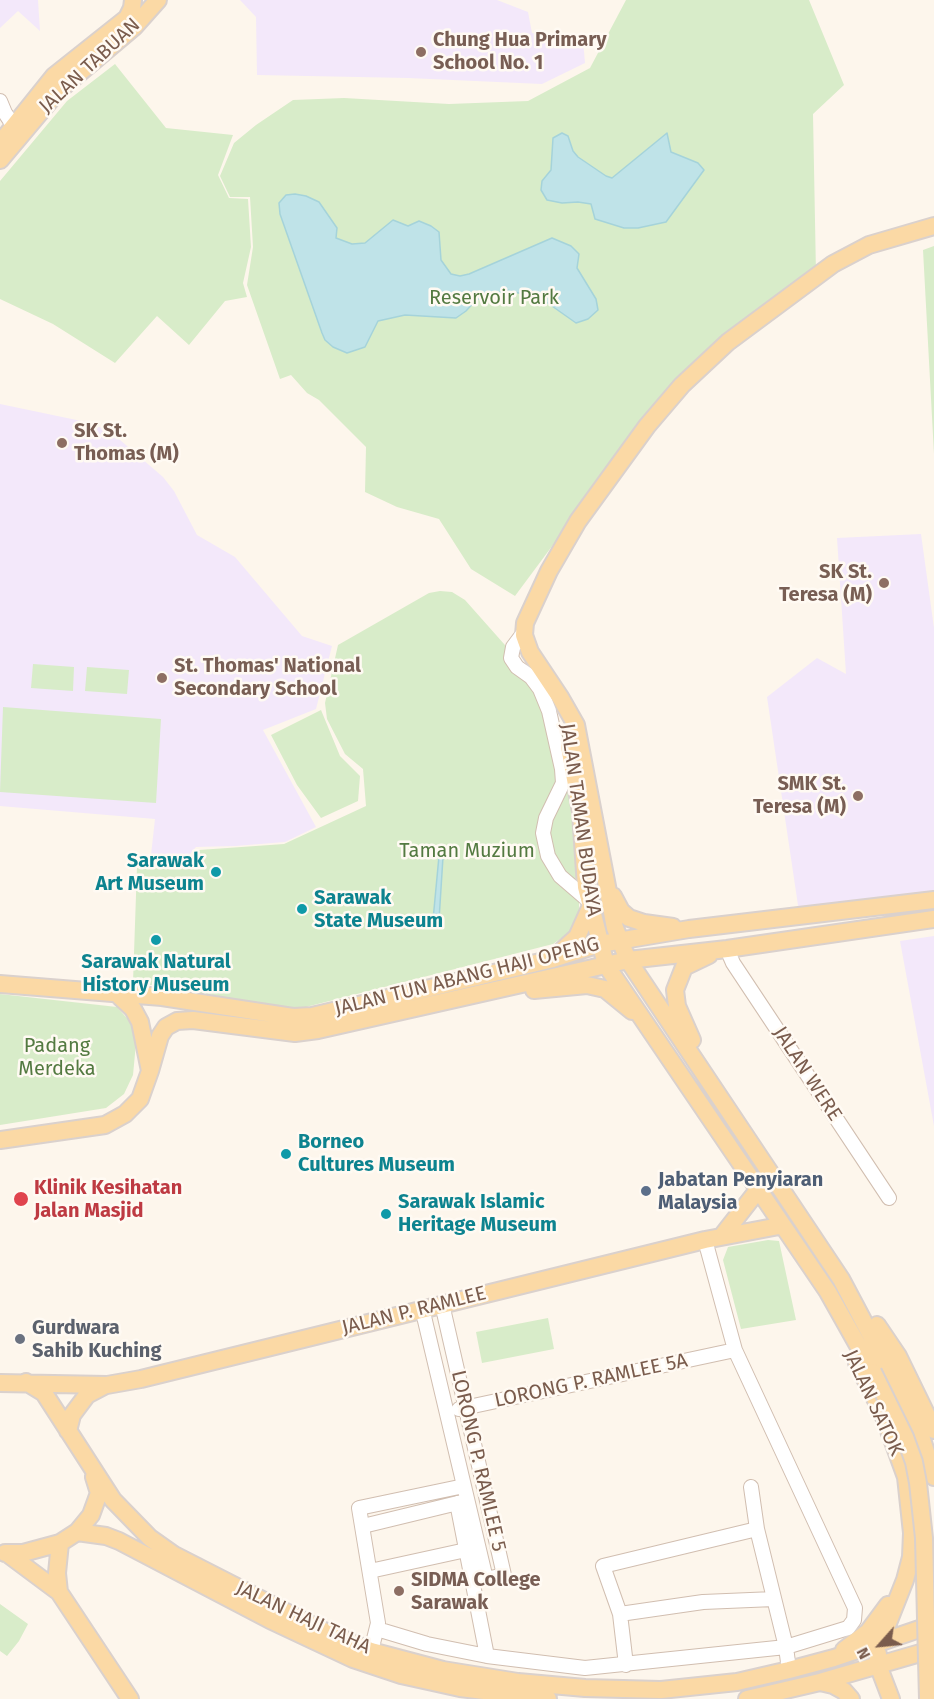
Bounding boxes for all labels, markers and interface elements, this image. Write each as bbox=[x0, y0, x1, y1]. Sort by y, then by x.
street label: JALAN TABUAN bbox=[35, 13, 145, 119]
place label: Chung Hua Primary School No. 1 bbox=[433, 28, 607, 75]
marker: Chung Hua Primary School No. 1 bbox=[414, 45, 428, 59]
park label: Reservoir Park bbox=[429, 286, 559, 310]
place label: SK St. Thomas (M) bbox=[74, 419, 179, 466]
marker: SK St. Thomas (M) bbox=[55, 436, 69, 450]
place label: SK St. Teresa (M) bbox=[779, 560, 872, 607]
marker: SK St. Teresa (M) bbox=[877, 576, 891, 590]
place label: St. Thomas' National Secondary School bbox=[174, 654, 361, 701]
marker: St. Thomas' National Secondary School bbox=[155, 671, 169, 685]
street label: JALAN TAMAN BUDAYA bbox=[555, 722, 605, 918]
place label: SMK St. Teresa (M) bbox=[753, 772, 846, 819]
marker: SMK St. Teresa (M) bbox=[851, 789, 865, 803]
park label: Taman Muzium bbox=[399, 839, 535, 863]
place label: Sarawak Art Museum bbox=[96, 849, 204, 896]
marker: Sarawak Art Museum bbox=[209, 865, 223, 879]
place label: Sarawak State Museum bbox=[314, 886, 443, 933]
marker: Sarawak State Museum bbox=[295, 902, 309, 916]
street label: JALAN TUN ABANG HAJI OPENG bbox=[332, 932, 602, 1022]
marker: Sarawak Natural History Museum bbox=[149, 933, 163, 947]
place label: Sarawak Natural History Museum bbox=[81, 950, 231, 997]
street label: JALAN WERE bbox=[768, 1022, 846, 1126]
park label: Padang Merdeka bbox=[18, 1034, 96, 1081]
place label: Borneo Cultures Museum bbox=[298, 1130, 455, 1177]
marker: Borneo Cultures Museum bbox=[279, 1147, 293, 1161]
place label: Jabatan Penyiaran Malaysia bbox=[658, 1168, 823, 1215]
place label: Klinik Kesihatan Jalan Masjid bbox=[34, 1176, 182, 1223]
marker: Jabatan Penyiaran Malaysia bbox=[639, 1184, 653, 1198]
marker: Klinik Kesihatan Jalan Masjid bbox=[12, 1190, 30, 1208]
place label: Sarawak Islamic Heritage Museum bbox=[398, 1190, 557, 1237]
marker: Sarawak Islamic Heritage Museum bbox=[379, 1207, 393, 1221]
street label: JALAN P. RAMLEE bbox=[339, 1281, 489, 1341]
place label: Gurdwara Sahib Kuching bbox=[32, 1316, 161, 1363]
marker: Gurdwara Sahib Kuching bbox=[13, 1332, 27, 1346]
street label: JALAN SATOK bbox=[838, 1346, 908, 1460]
street label: LORONG P. RAMLEE 5A bbox=[492, 1349, 690, 1413]
street label: LORONG P. RAMLEE 5 bbox=[445, 1368, 511, 1554]
place label: SIDMA College Sarawak bbox=[411, 1568, 541, 1615]
street label: JALAN HAJI TAHA bbox=[232, 1576, 374, 1660]
marker: SIDMA College Sarawak bbox=[392, 1584, 406, 1598]
north arrow bbox=[850, 1615, 910, 1675]
text: N bbox=[853, 1644, 874, 1662]

